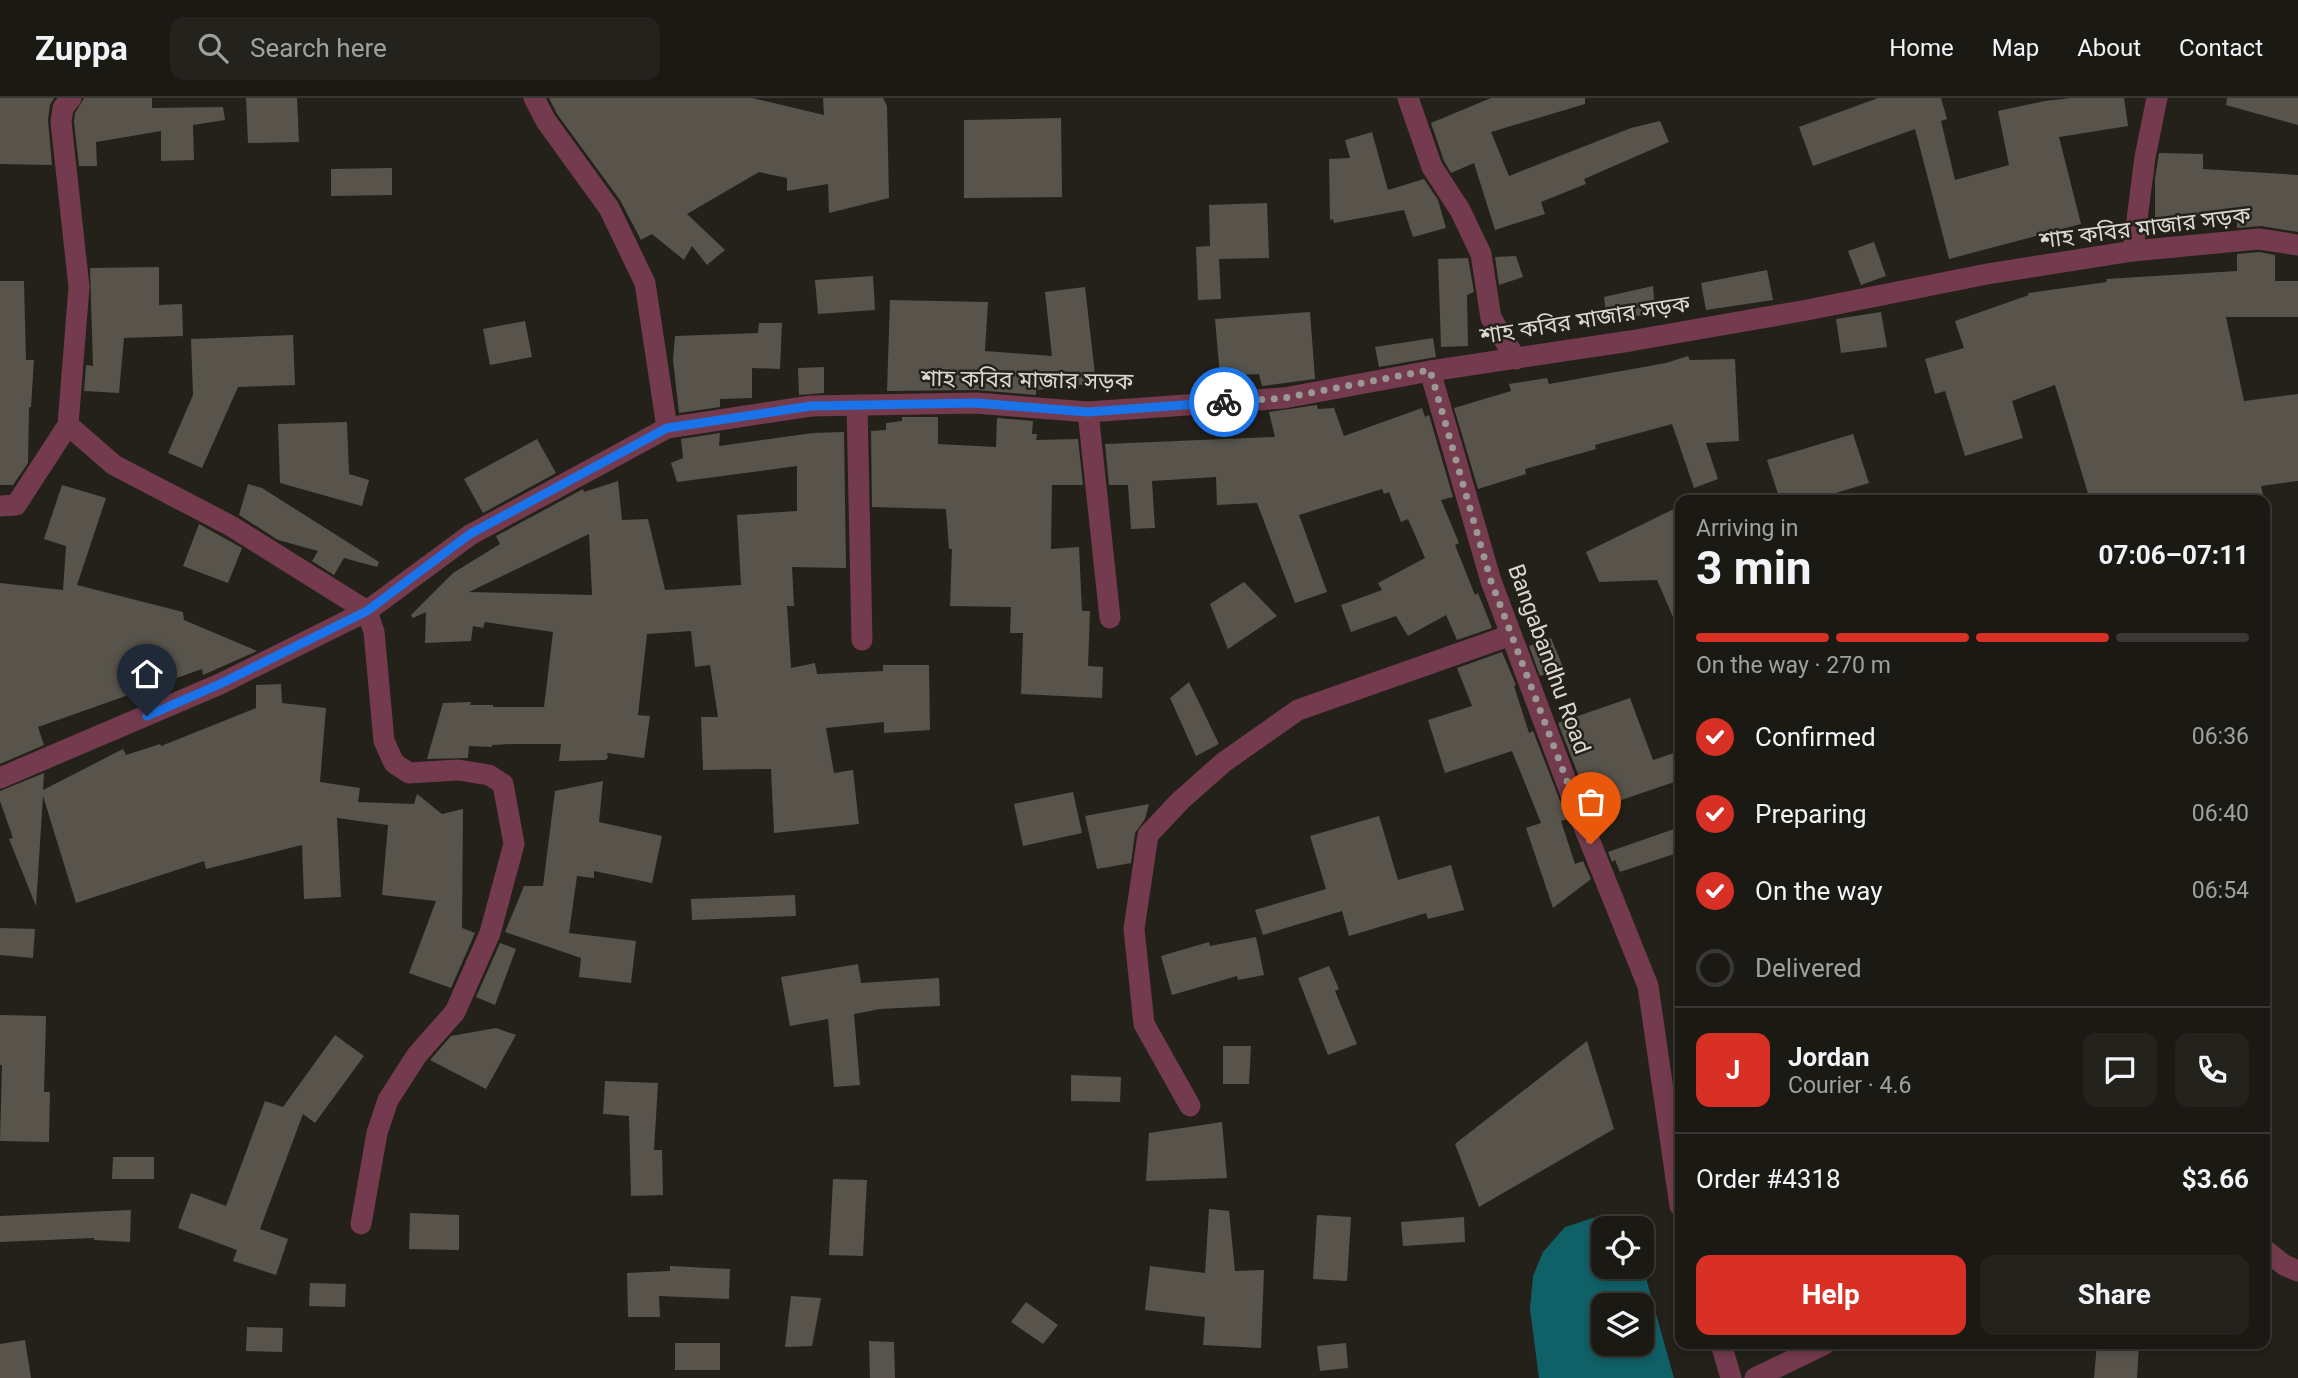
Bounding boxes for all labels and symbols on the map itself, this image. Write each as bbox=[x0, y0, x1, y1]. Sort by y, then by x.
street label: শাহ কবির মাজার সড়ক bbox=[2037, 202, 2252, 254]
street label: শাহ কবির মাজার সড়ক bbox=[1477, 290, 1692, 350]
street label: শাহ কবির মাজার সড়ক bbox=[920, 365, 1134, 395]
courier bbox=[1189, 367, 1259, 437]
street label: Bangabandhu Road bbox=[1502, 560, 1596, 758]
pin bbox=[117, 644, 177, 716]
pin bbox=[1561, 772, 1621, 844]

